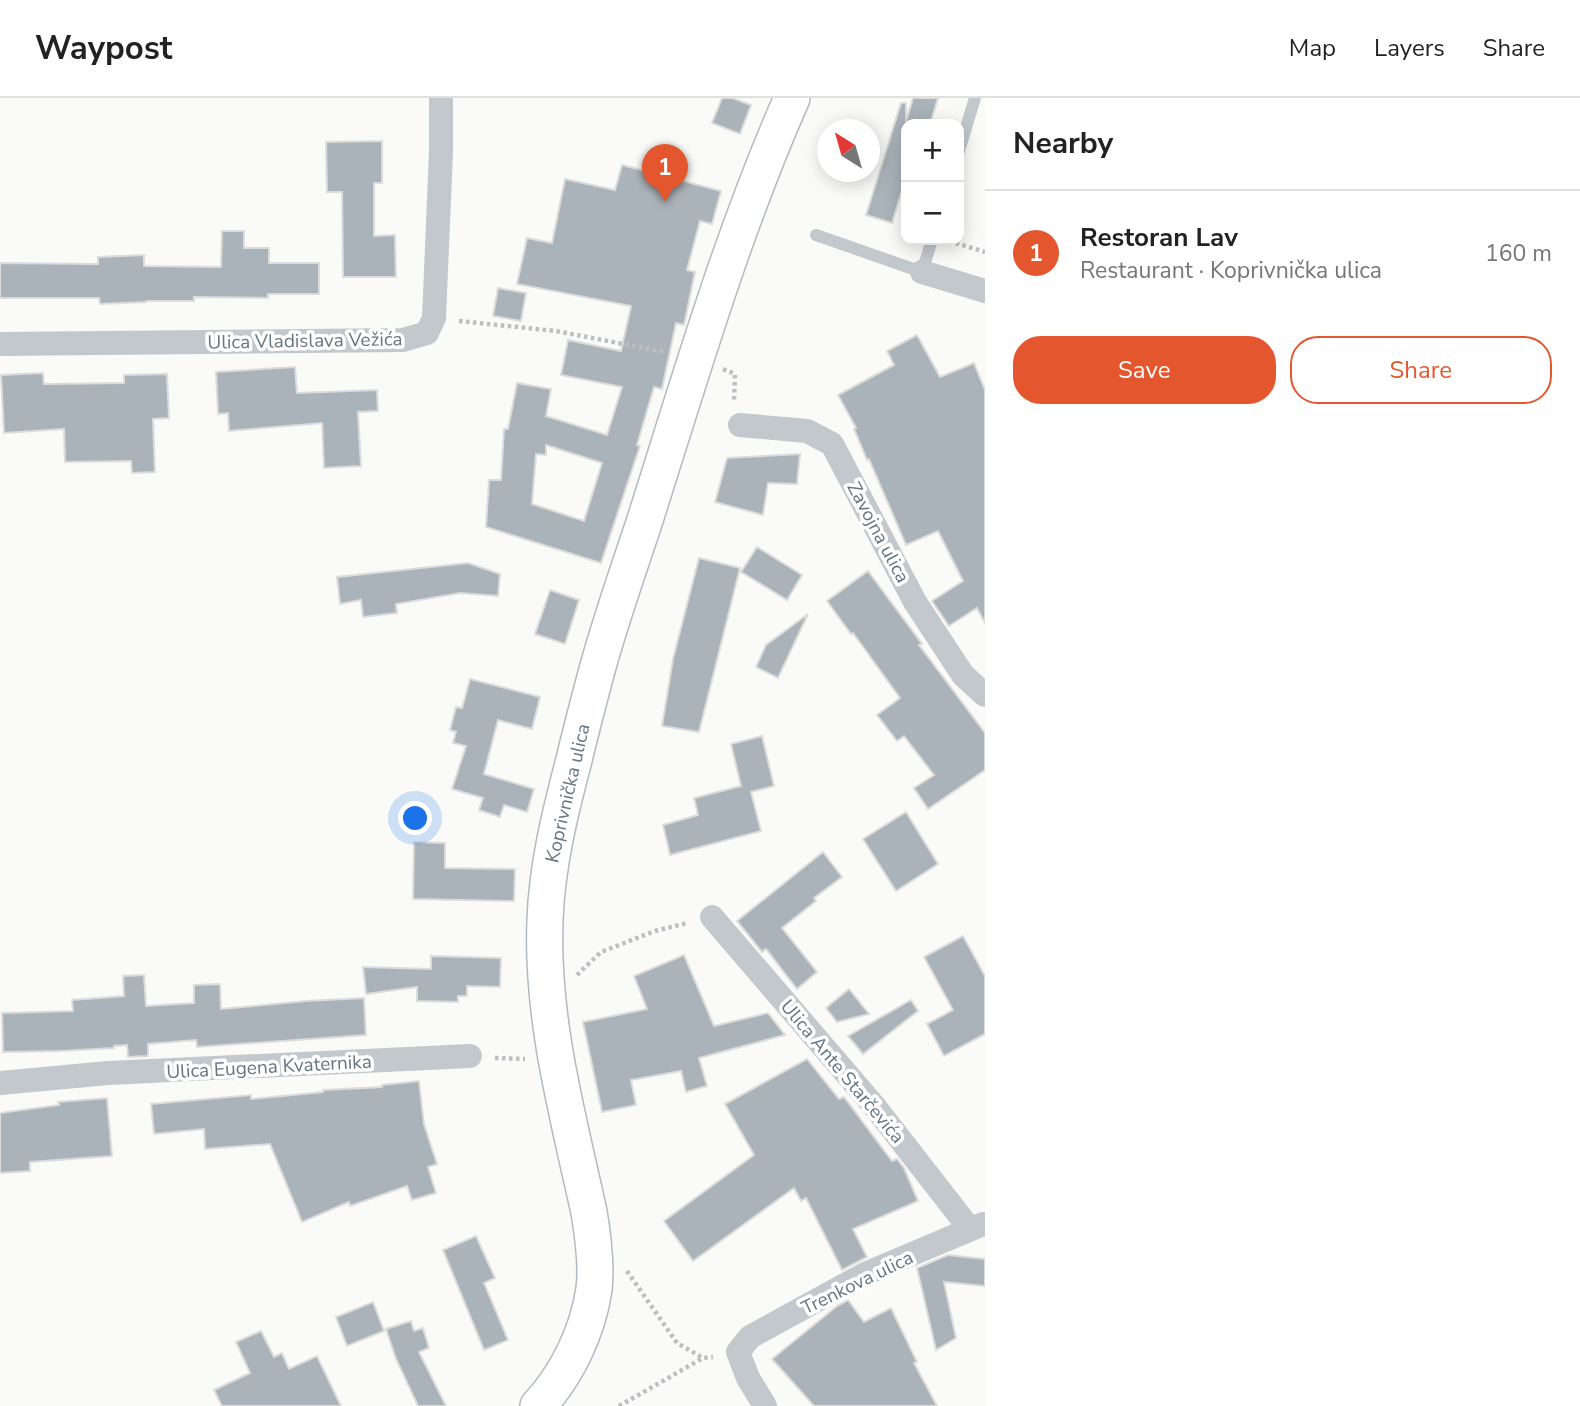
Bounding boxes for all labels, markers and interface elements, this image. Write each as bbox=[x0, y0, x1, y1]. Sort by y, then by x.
text: Waypost bbox=[35, 26, 172, 71]
text: Map bbox=[1289, 32, 1336, 64]
text: Layers bbox=[1374, 32, 1445, 64]
text: Share bbox=[1483, 32, 1545, 64]
north arrow bbox=[817, 119, 880, 182]
map controls bbox=[901, 119, 964, 245]
button: + bbox=[901, 119, 964, 182]
text: Nearby bbox=[1013, 123, 1113, 164]
pin: 1 bbox=[642, 144, 688, 202]
button: − bbox=[901, 182, 964, 245]
text: Restoran Lav bbox=[1080, 220, 1238, 255]
text: 1 bbox=[1029, 238, 1043, 269]
text: 160 m bbox=[1485, 238, 1552, 269]
text: Restaurant · Koprivnička ulica bbox=[1080, 255, 1382, 286]
street label: Ulica Vladislava Vežića bbox=[207, 326, 403, 356]
button: Save bbox=[1013, 336, 1276, 404]
button: Share bbox=[1290, 336, 1552, 404]
street label: Zavojna ulica bbox=[841, 477, 916, 588]
street label: Koprivnička ulica bbox=[539, 721, 597, 865]
your location bbox=[398, 801, 432, 835]
street label: Ulica Ante Starčevića bbox=[774, 994, 910, 1149]
street label: Ulica Eugena Kvaternika bbox=[166, 1049, 372, 1085]
street label: Trenkova ulica bbox=[797, 1245, 918, 1321]

